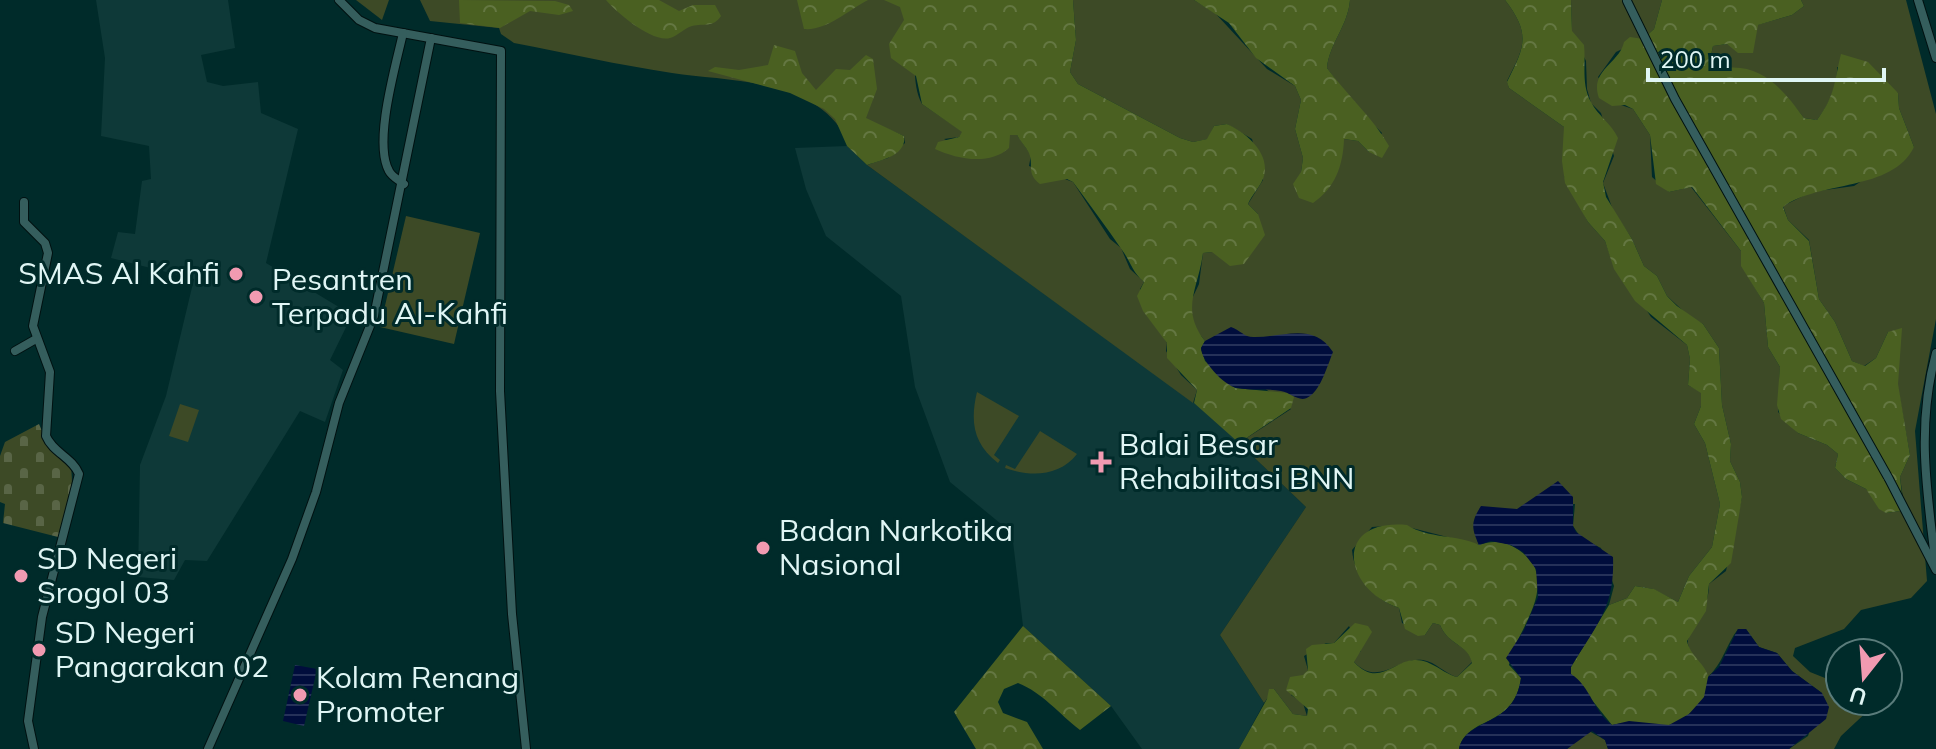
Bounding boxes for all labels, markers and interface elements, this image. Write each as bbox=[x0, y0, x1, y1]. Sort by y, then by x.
scale bar bbox=[1648, 32, 1884, 82]
text: 200 m bbox=[1660, 44, 1731, 74]
place label: SMAS Al Kahfi bbox=[18, 254, 220, 292]
place label: Pesantren Terpadu Al-Kahfi bbox=[272, 260, 508, 332]
marker: SMAS Al Kahfi bbox=[227, 265, 245, 283]
marker: Pesantren Terpadu Al-Kahfi bbox=[247, 288, 265, 306]
place label: Balai Besar Rehabilitasi BNN bbox=[1119, 425, 1354, 497]
marker: Balai Besar Rehabilitasi BNN bbox=[1090, 451, 1112, 473]
place label: Badan Narkotika Nasional bbox=[779, 511, 1013, 583]
place label: SD Negeri Srogol 03 bbox=[37, 539, 177, 611]
marker: Badan Narkotika Nasional bbox=[754, 539, 772, 557]
marker: SD Negeri Srogol 03 bbox=[12, 567, 30, 585]
place label: SD Negeri Pangarakan 02 bbox=[55, 613, 269, 685]
north arrow bbox=[1824, 637, 1904, 717]
marker: SD Negeri Pangarakan 02 bbox=[30, 641, 48, 659]
place label: Kolam Renang Promoter bbox=[316, 658, 519, 730]
text: U bbox=[1846, 680, 1870, 712]
marker: Kolam Renang Promoter bbox=[291, 686, 309, 704]

